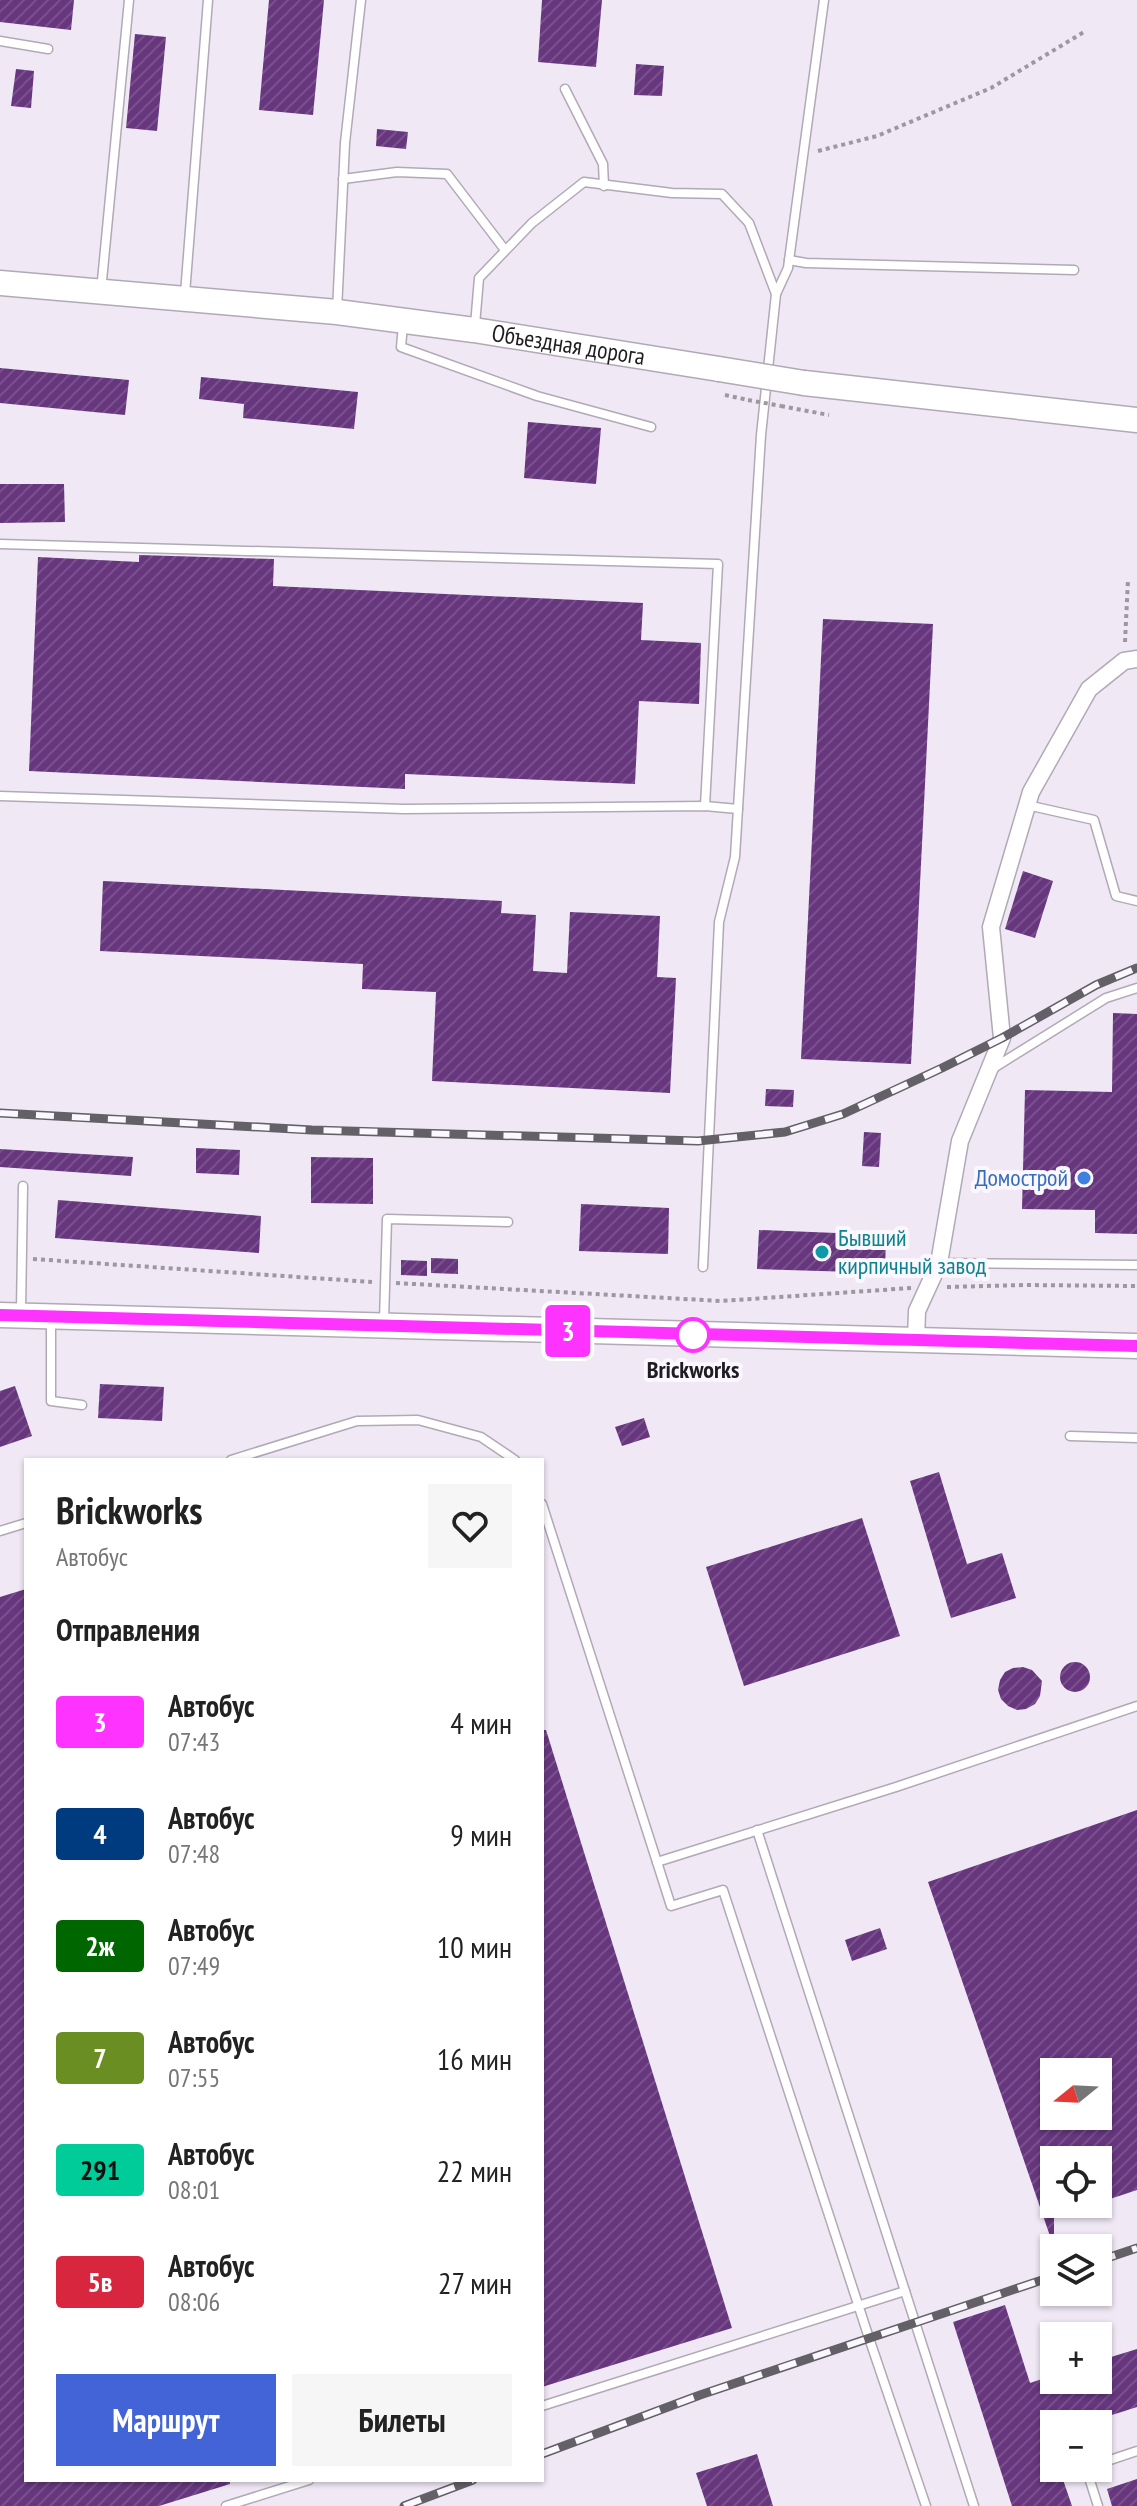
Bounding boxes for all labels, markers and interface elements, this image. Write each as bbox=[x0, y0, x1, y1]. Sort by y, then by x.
street label: Объездная дорога bbox=[490, 317, 647, 372]
place label: Домострой bbox=[975, 1162, 1068, 1193]
marker: Домострой bbox=[1075, 1169, 1093, 1187]
place label: Бывший кирпичный завод bbox=[838, 1222, 987, 1281]
marker: Бывший кирпичный завод bbox=[813, 1243, 831, 1261]
line badge: 3 bbox=[542, 1305, 594, 1357]
text: 3 bbox=[561, 1312, 575, 1349]
marker: Brickworks bbox=[676, 1318, 710, 1352]
place label: Brickworks bbox=[647, 1354, 739, 1385]
button: heart bbox=[428, 1484, 512, 1568]
text: Brickworks bbox=[56, 1485, 203, 1534]
text: Автобус bbox=[56, 1540, 128, 1573]
text: Отправления bbox=[56, 1610, 200, 1649]
text: Автобус bbox=[168, 1686, 255, 1725]
text: 3 bbox=[93, 1703, 107, 1740]
text: 4 мин bbox=[450, 1703, 512, 1742]
text: 07:43 bbox=[168, 1725, 220, 1758]
text: Автобус bbox=[168, 1798, 255, 1837]
text: 4 bbox=[93, 1815, 107, 1852]
text: 9 мин bbox=[450, 1815, 512, 1854]
text: 07:48 bbox=[168, 1837, 220, 1870]
text: Автобус bbox=[168, 1910, 255, 1949]
text: 2ж bbox=[85, 1927, 115, 1964]
text: 10 мин bbox=[437, 1927, 512, 1966]
text: 07:49 bbox=[168, 1949, 220, 1982]
text: Автобус bbox=[168, 2022, 255, 2061]
text: 7 bbox=[93, 2039, 107, 2076]
text: 16 мин bbox=[437, 2039, 512, 2078]
north arrow bbox=[1040, 2058, 1112, 2130]
map controls bbox=[1040, 2058, 1112, 2482]
text: 07:55 bbox=[168, 2061, 220, 2094]
text: Автобус bbox=[168, 2134, 255, 2173]
button: locate bbox=[1040, 2146, 1112, 2218]
text: 291 bbox=[80, 2151, 120, 2188]
text: 22 мин bbox=[437, 2151, 512, 2190]
text: 08:01 bbox=[168, 2173, 220, 2206]
button: layers bbox=[1040, 2234, 1112, 2306]
text: Автобус bbox=[168, 2246, 255, 2285]
text: 5в bbox=[87, 2263, 113, 2300]
text: 27 мин bbox=[438, 2263, 512, 2302]
text: 08:06 bbox=[168, 2285, 220, 2318]
button: + bbox=[1040, 2322, 1112, 2394]
button: Маршрут bbox=[56, 2374, 276, 2466]
button: Билеты bbox=[292, 2374, 512, 2466]
button: − bbox=[1040, 2410, 1112, 2482]

